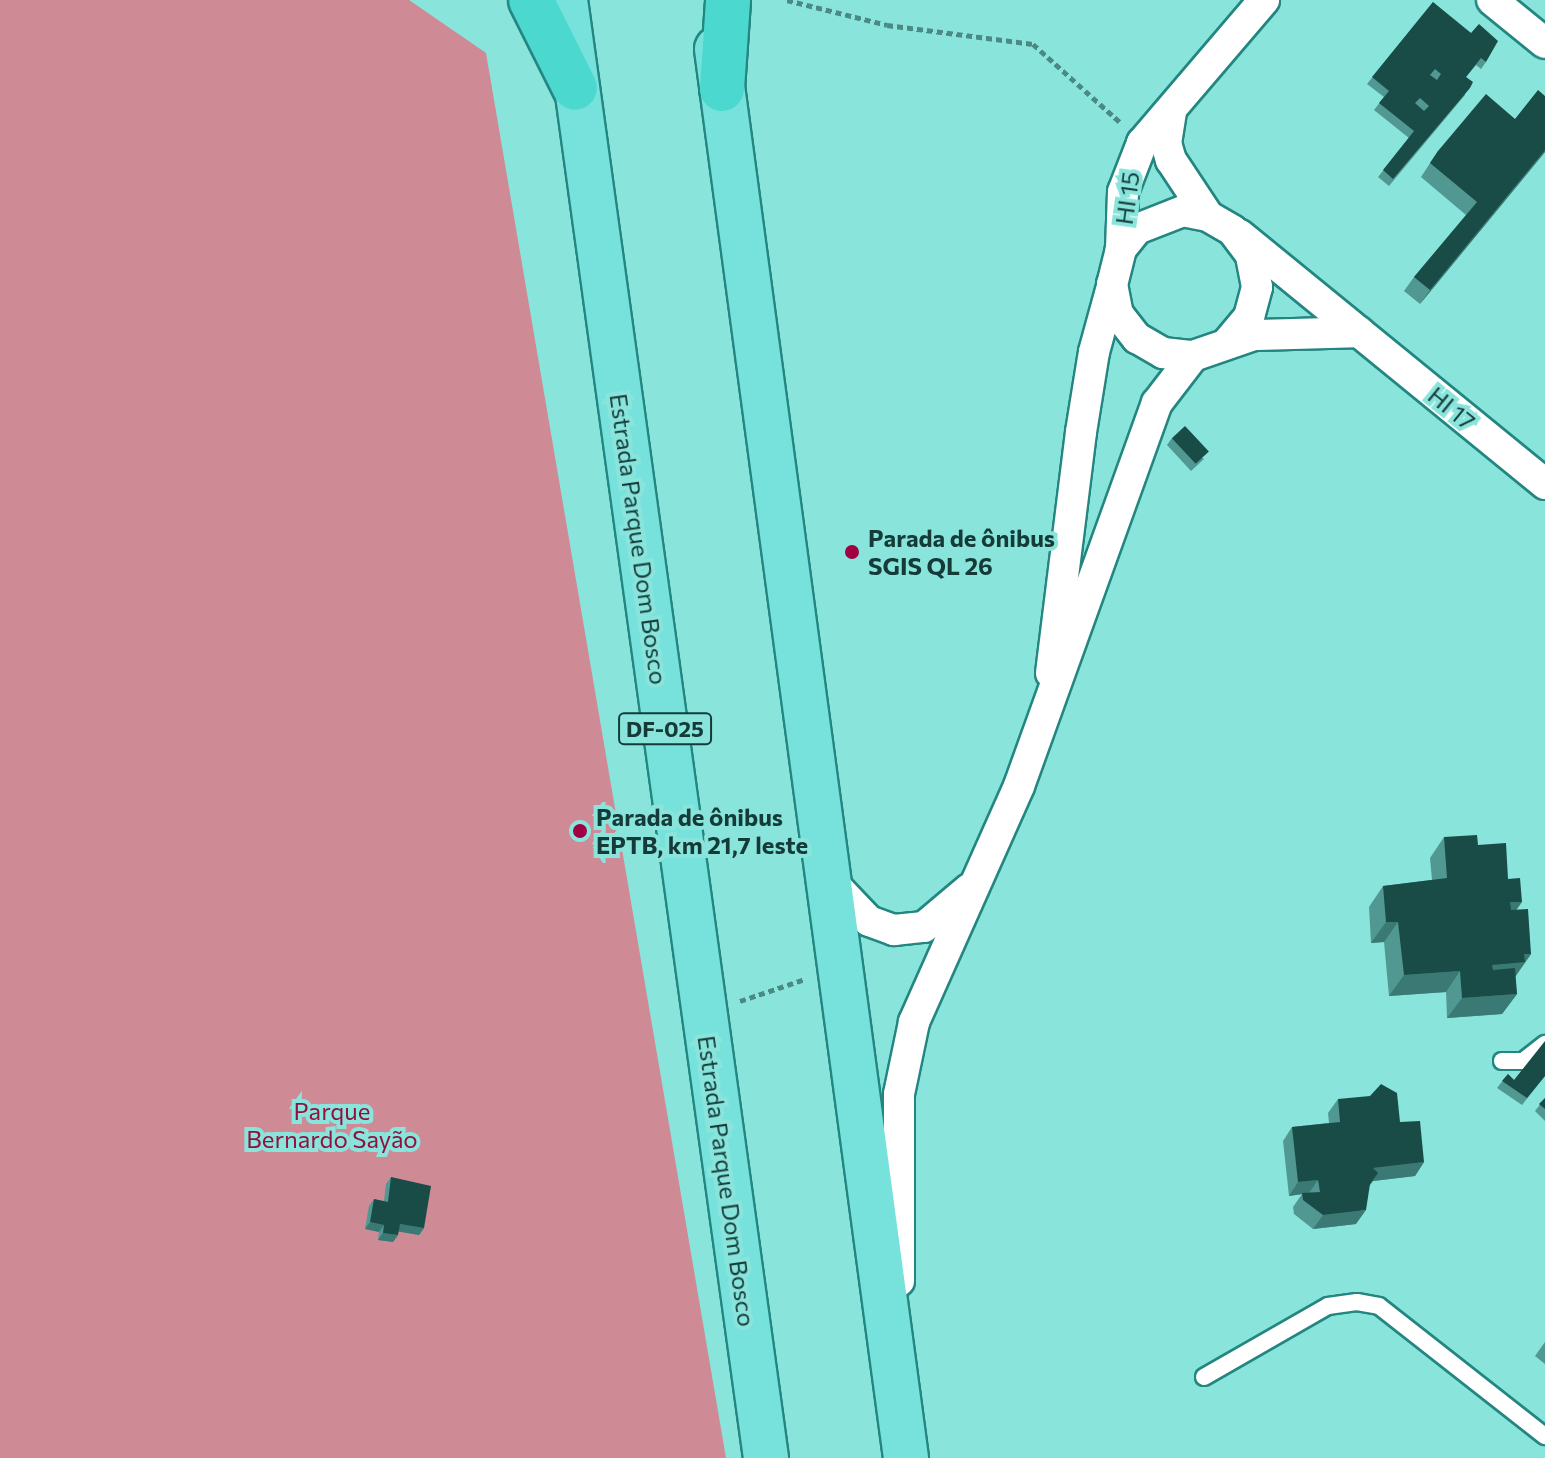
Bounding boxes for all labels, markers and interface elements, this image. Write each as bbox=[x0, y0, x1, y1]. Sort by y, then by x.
street label: HI 15 bbox=[1109, 170, 1145, 226]
street label: HI 17 bbox=[1423, 380, 1481, 436]
street label: Estrada Parque Dom Bosco bbox=[604, 392, 674, 686]
place label: Parada de ônibus SGIS QL 26 bbox=[868, 524, 1055, 580]
marker: Parada de ônibus SGIS QL 26 bbox=[843, 543, 861, 561]
road number: DF-025 bbox=[617, 711, 713, 747]
place label: Parada de ônibus EPTB, km 21,7 leste bbox=[596, 803, 808, 859]
marker: Parada de ônibus EPTB, km 21,7 leste bbox=[571, 822, 589, 840]
street label: Estrada Parque Dom Bosco bbox=[692, 1034, 762, 1328]
park label: Parque Bernardo Sayão bbox=[246, 1097, 418, 1153]

